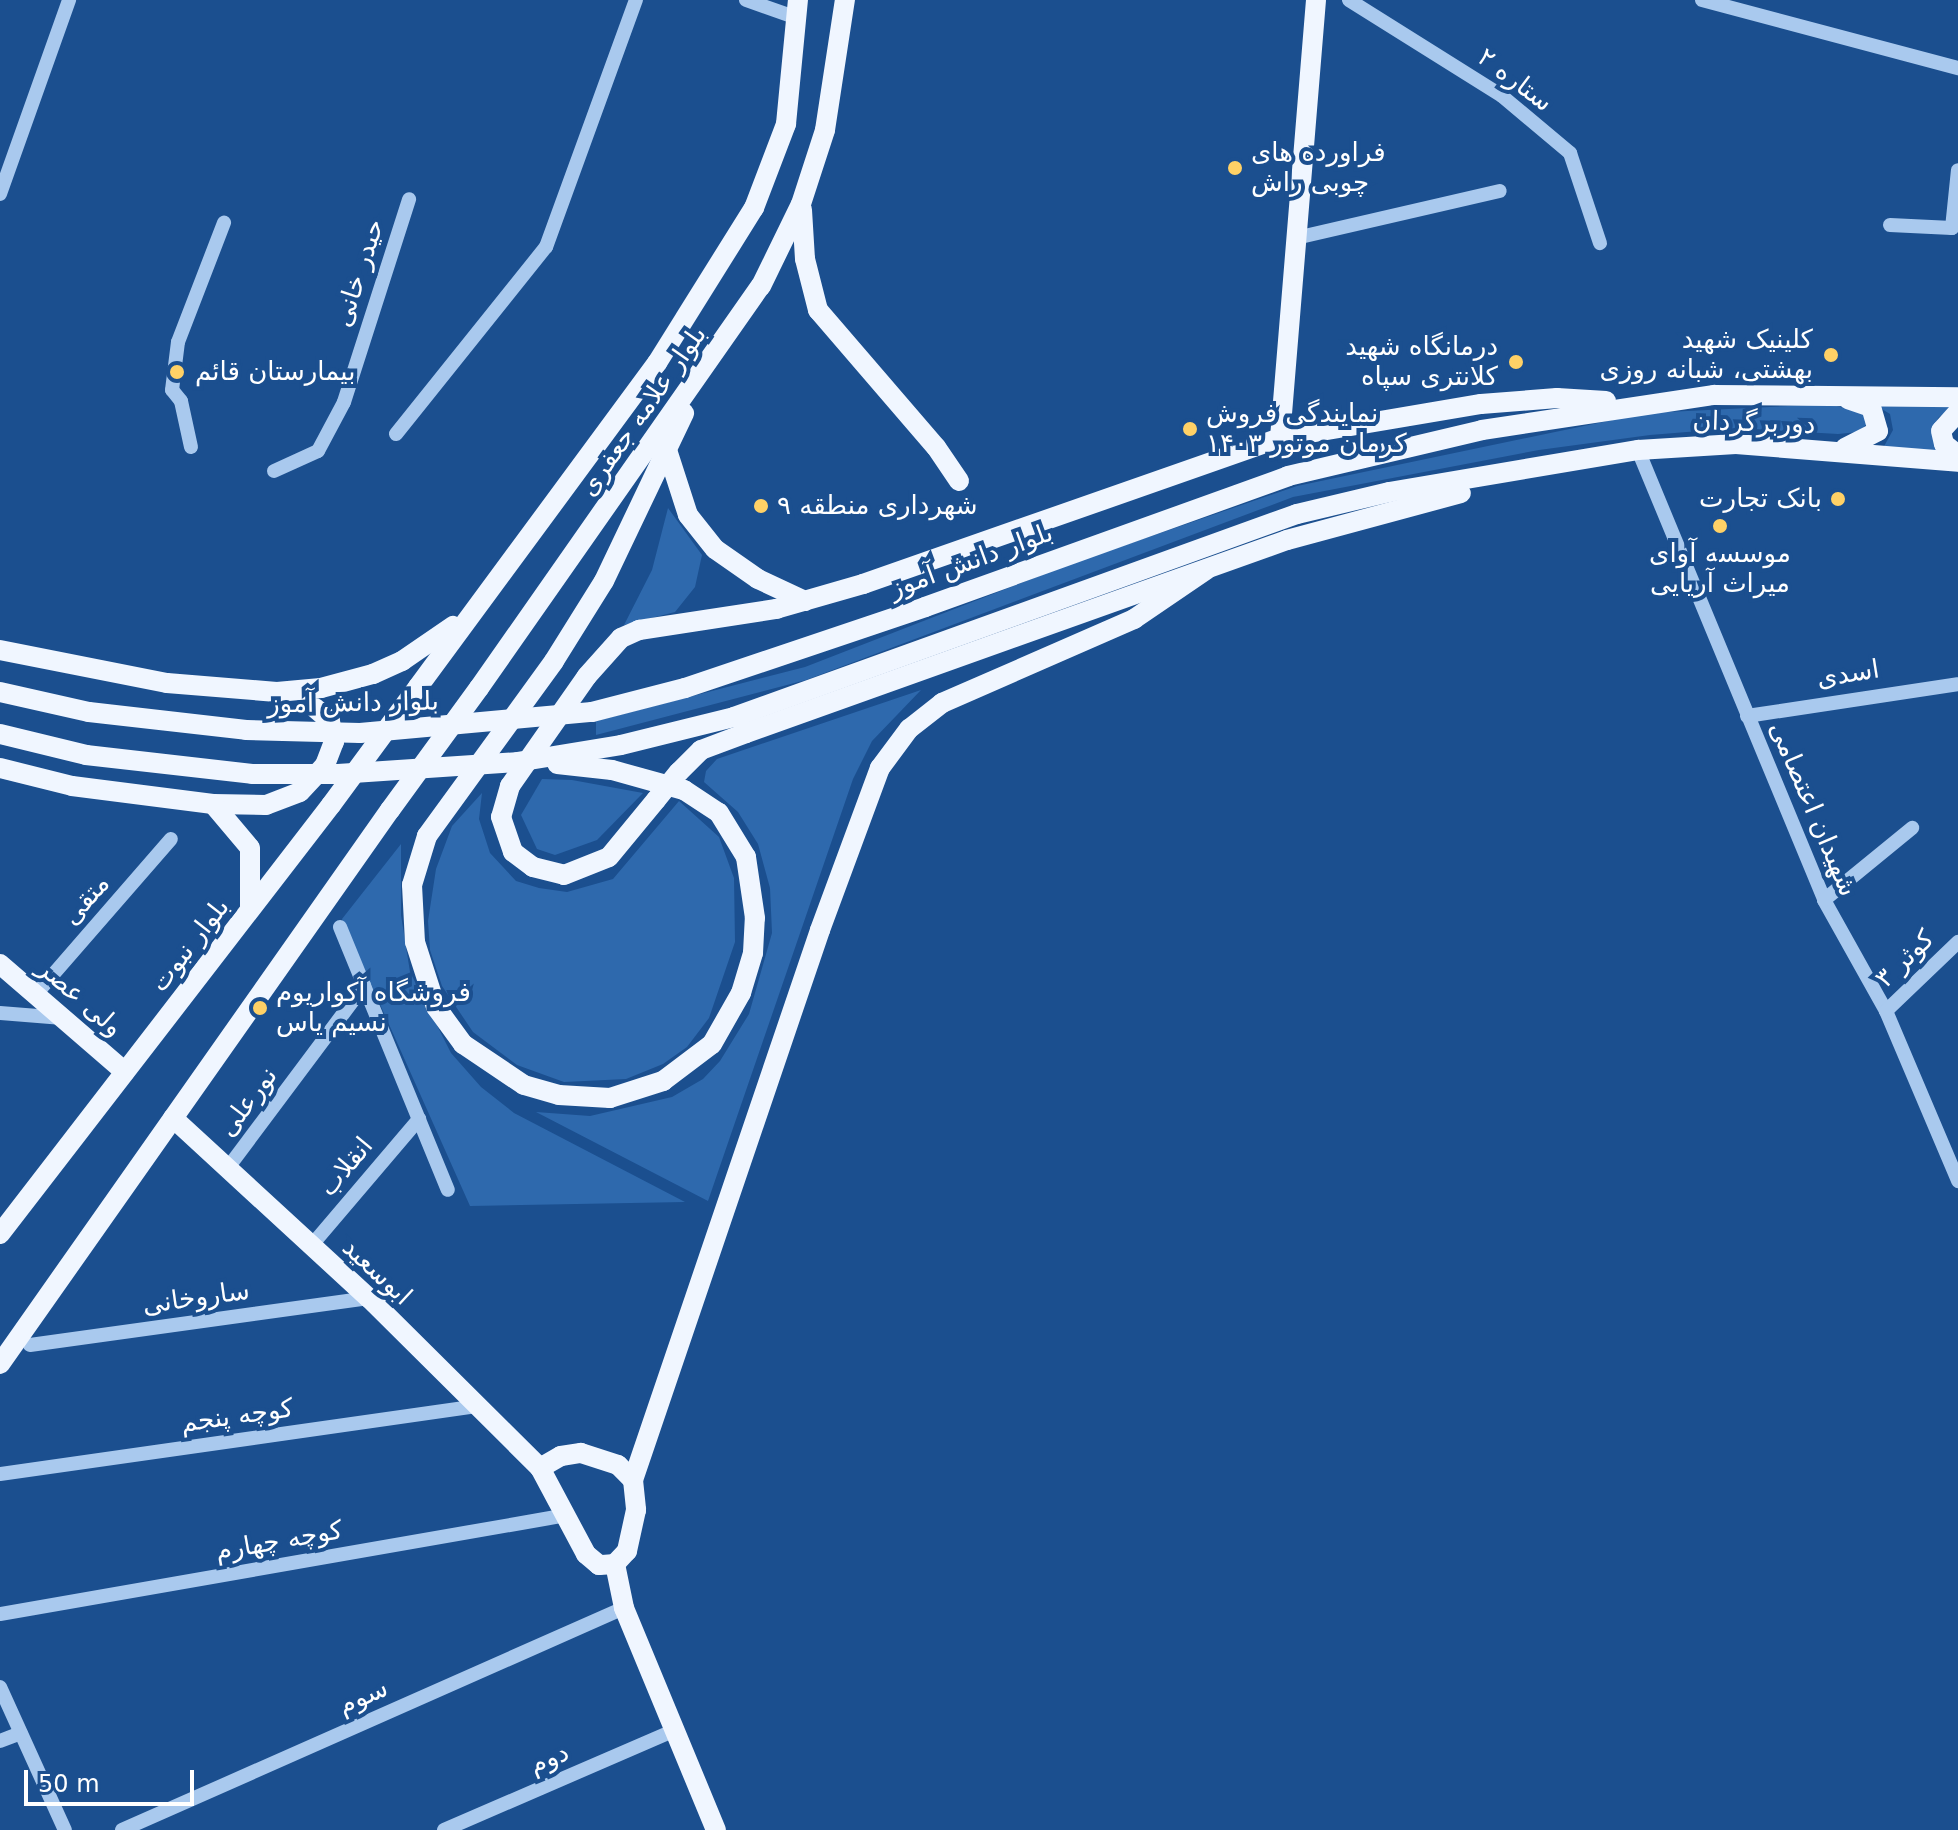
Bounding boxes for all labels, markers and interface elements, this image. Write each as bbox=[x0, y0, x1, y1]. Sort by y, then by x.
street label: ستاره ۲ bbox=[1471, 42, 1559, 118]
place label: فراورده های چوبی راش bbox=[1251, 137, 1386, 198]
marker: فراورده های چوبی راش bbox=[1226, 159, 1244, 177]
street label: حیدر خانی bbox=[327, 215, 391, 331]
street label: بلوار علامه جعفری bbox=[573, 320, 713, 502]
place label: کلینیک شهید بهشتی، شبانه روزی bbox=[1599, 324, 1813, 386]
place label: درمانگاه شهید کلانتری سپاه bbox=[1345, 331, 1498, 392]
marker: کلینیک شهید بهشتی، شبانه روزی bbox=[1820, 344, 1842, 366]
marker: درمانگاه شهید کلانتری سپاه bbox=[1505, 351, 1527, 373]
place label: بیمارستان قائم bbox=[195, 356, 355, 388]
marker: بیمارستان قائم bbox=[166, 361, 188, 383]
place label: نمایندگی فروش ۱۴۰۳ کرمان موتور bbox=[1206, 398, 1407, 460]
street label: دوربرگردان bbox=[1692, 405, 1816, 441]
marker: نمایندگی فروش ۱۴۰۳ کرمان موتور bbox=[1181, 420, 1199, 438]
place label: بانک تجارت bbox=[1699, 483, 1822, 515]
place label: شهرداری منطقه ۹ bbox=[777, 490, 978, 522]
marker: بانک تجارت bbox=[1829, 490, 1847, 508]
marker: شهرداری منطقه ۹ bbox=[752, 497, 770, 515]
street label: بلوار دانش آموز bbox=[885, 517, 1057, 605]
marker: موسسه آوای میراث آریایی bbox=[1711, 517, 1729, 535]
place label: موسسه آوای میراث آریایی bbox=[1649, 538, 1791, 600]
street label: اسدی bbox=[1814, 654, 1882, 694]
street label: بلوار دانش آموز bbox=[267, 686, 439, 720]
street label: شهیدان اعتصامی bbox=[1762, 717, 1864, 901]
street label: متقی bbox=[56, 868, 116, 932]
street label: بلوار نبوت bbox=[144, 892, 236, 998]
street label: کوثر ۳ bbox=[1869, 924, 1941, 994]
street label: ولی عصر bbox=[31, 952, 129, 1044]
place label: فروشگاه آکواریوم نسیم یاس bbox=[276, 977, 471, 1038]
marker: فروشگاه آکواریوم نسیم یاس bbox=[251, 999, 269, 1017]
street label: نورعلی bbox=[212, 1061, 284, 1143]
street label: انقلاب bbox=[312, 1131, 380, 1203]
street label: ابوسعید bbox=[336, 1232, 418, 1312]
street label: ساروخانی bbox=[140, 1275, 252, 1321]
street label: کوچه پنجم bbox=[179, 1393, 295, 1439]
street label: کوچه چهارم bbox=[213, 1514, 345, 1568]
street label: سوم bbox=[333, 1672, 393, 1722]
street label: دوم bbox=[524, 1737, 574, 1781]
scale bar bbox=[28, 1754, 198, 1804]
text: 50 m bbox=[38, 1770, 100, 1798]

